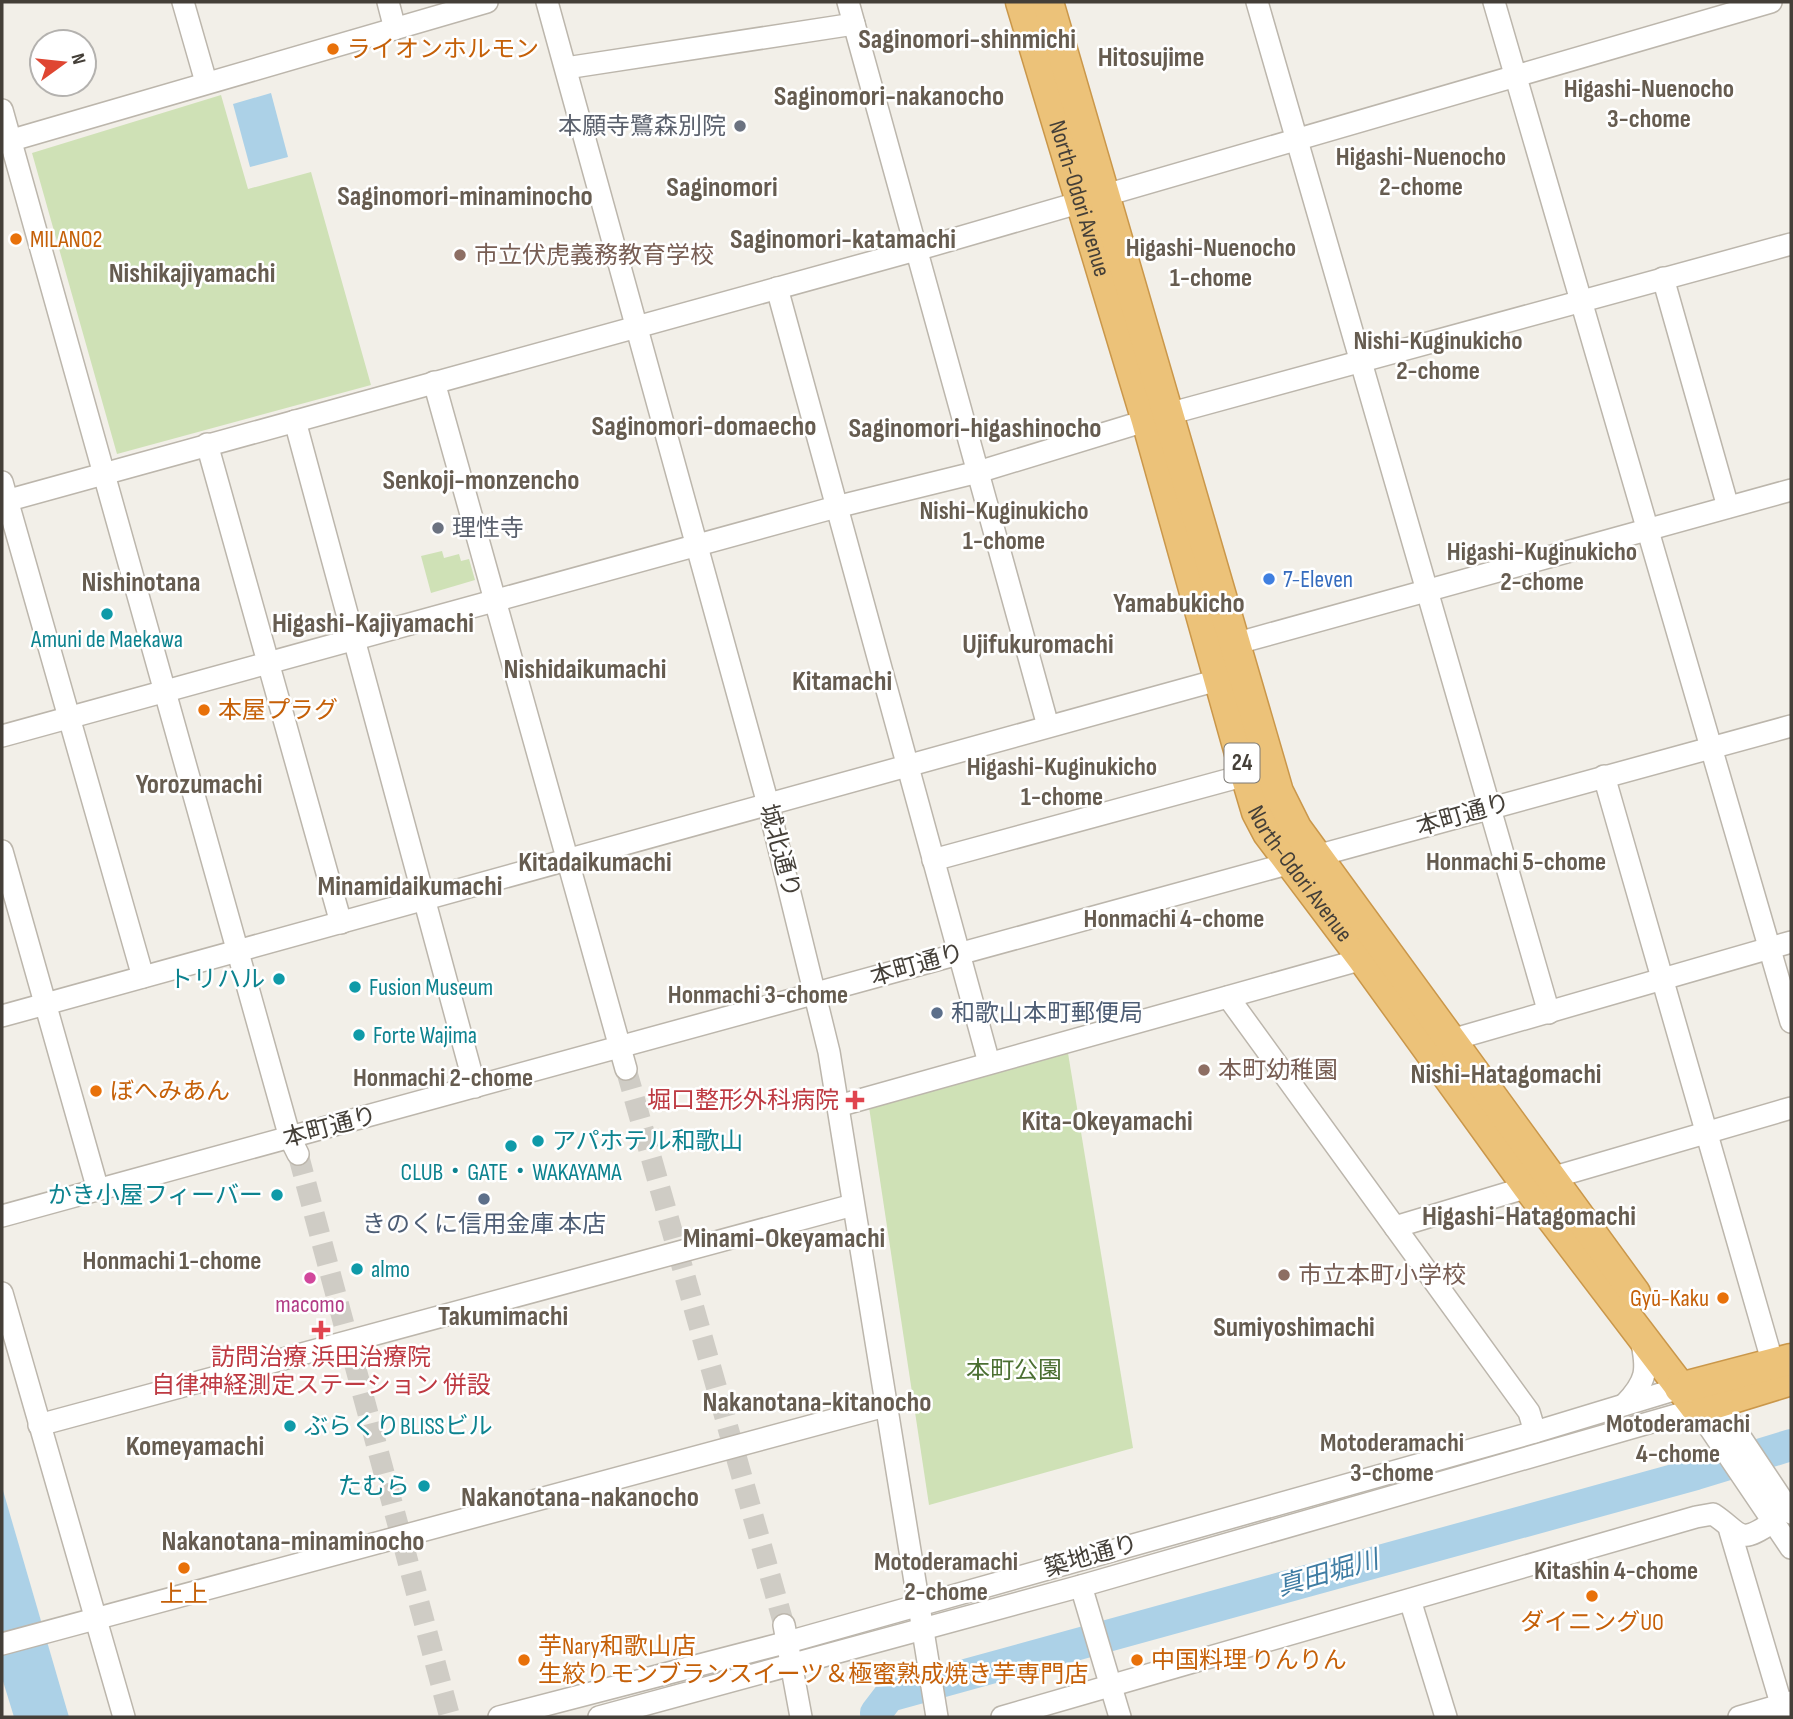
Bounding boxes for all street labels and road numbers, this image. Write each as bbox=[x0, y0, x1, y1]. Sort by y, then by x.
street label: North-Odori Avenue bbox=[1043, 117, 1117, 280]
road number: 24 bbox=[1224, 744, 1260, 782]
street label: 本町通り bbox=[1413, 788, 1513, 842]
street label: North-Odori Avenue bbox=[1242, 800, 1359, 947]
street label: 城北通り bbox=[754, 801, 806, 901]
street label: 本町通り bbox=[867, 938, 967, 992]
street label: 本町通り bbox=[280, 1101, 380, 1153]
street label: 築地通り bbox=[1041, 1529, 1141, 1583]

